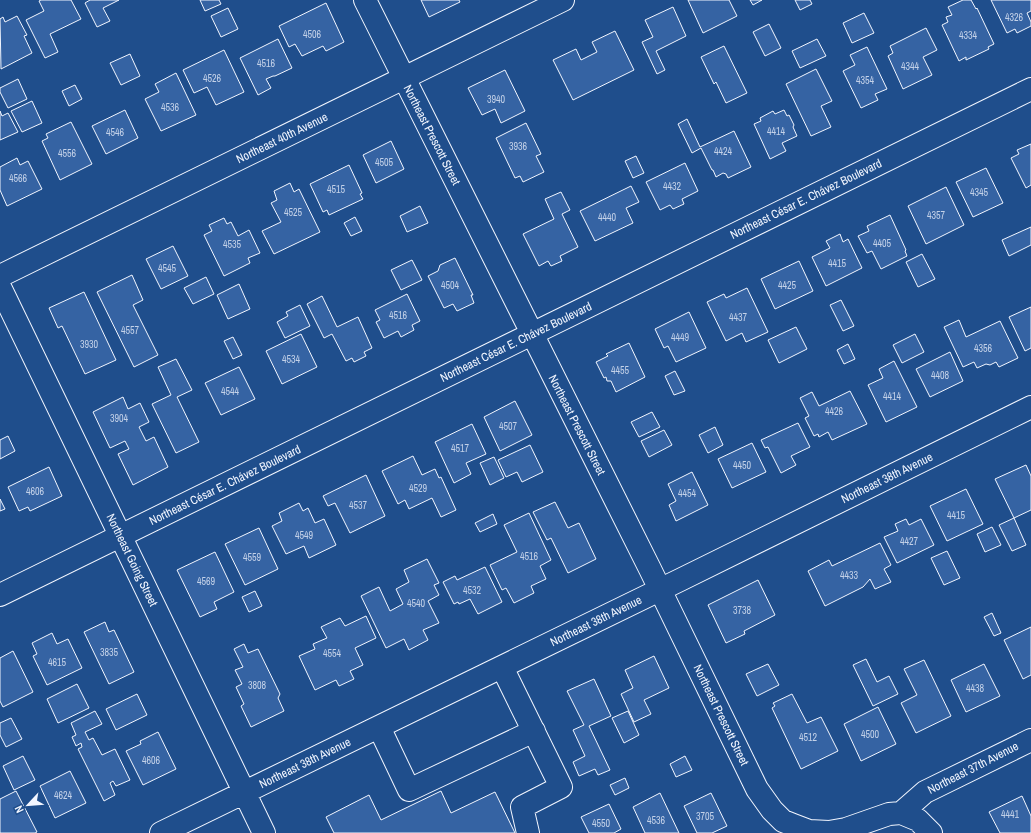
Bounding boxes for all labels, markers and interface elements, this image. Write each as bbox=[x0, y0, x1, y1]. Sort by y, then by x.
house number: 4326 bbox=[1005, 11, 1024, 24]
house number: 4506 bbox=[303, 28, 322, 41]
house number: 4334 bbox=[959, 29, 978, 42]
house number: 4516 bbox=[257, 57, 276, 70]
house number: 4344 bbox=[901, 60, 920, 73]
house number: 4526 bbox=[203, 72, 222, 85]
house number: 4354 bbox=[856, 74, 875, 87]
street label: Northeast Prescott Street bbox=[400, 82, 464, 188]
house number: 3940 bbox=[487, 93, 506, 106]
house number: 4536 bbox=[161, 101, 180, 114]
street label: Northeast 40th Avenue bbox=[234, 109, 330, 167]
house number: 4414 bbox=[767, 125, 786, 138]
house number: 4546 bbox=[106, 126, 125, 139]
house number: 3936 bbox=[509, 140, 528, 153]
house number: 4424 bbox=[714, 145, 733, 158]
house number: 4556 bbox=[58, 147, 77, 160]
street label: Northeast César E. Chávez Boulevard bbox=[728, 155, 884, 243]
house number: 4505 bbox=[375, 156, 394, 169]
house number: 4566 bbox=[9, 172, 28, 185]
house number: 4432 bbox=[663, 180, 682, 193]
house number: 4515 bbox=[327, 183, 346, 196]
house number: 4345 bbox=[970, 186, 989, 199]
house number: 4525 bbox=[284, 206, 303, 219]
house number: 4357 bbox=[927, 209, 946, 222]
house number: 4440 bbox=[598, 211, 617, 224]
house number: 4405 bbox=[873, 237, 892, 250]
house number: 4535 bbox=[223, 238, 242, 251]
house number: 4415 bbox=[828, 257, 847, 270]
house number: 4545 bbox=[158, 262, 177, 275]
house number: 4504 bbox=[441, 279, 460, 292]
house number: 4425 bbox=[778, 279, 797, 292]
street label: Northeast César E. Chávez Boulevard bbox=[438, 298, 594, 386]
house number: 4516 bbox=[389, 309, 408, 322]
house number: 4437 bbox=[729, 311, 748, 324]
house number: 4557 bbox=[121, 324, 140, 337]
house number: 4449 bbox=[671, 331, 690, 344]
house number: 3930 bbox=[80, 338, 99, 351]
house number: 4356 bbox=[974, 342, 993, 355]
house number: 4534 bbox=[282, 353, 301, 366]
house number: 4455 bbox=[611, 364, 630, 377]
house number: 4408 bbox=[931, 369, 950, 382]
street label: Northeast Prescott Street bbox=[545, 372, 609, 478]
house number: 4544 bbox=[221, 385, 240, 398]
house number: 4414 bbox=[883, 390, 902, 403]
house number: 4426 bbox=[825, 405, 844, 418]
house number: 3904 bbox=[110, 412, 129, 425]
house number: 4507 bbox=[499, 420, 518, 433]
street label: Northeast César E. Chávez Boulevard bbox=[147, 441, 303, 529]
house number: 4517 bbox=[451, 442, 470, 455]
street label: Northeast 38th Avenue bbox=[839, 449, 935, 507]
house number: 4450 bbox=[733, 459, 752, 472]
house number: 4529 bbox=[409, 482, 428, 495]
house number: 4606 bbox=[26, 485, 45, 498]
house number: 4454 bbox=[678, 487, 697, 500]
house number: 4537 bbox=[349, 499, 368, 512]
house number: 4415 bbox=[947, 509, 966, 522]
street label: Northeast Going Street bbox=[103, 511, 161, 609]
house number: 4549 bbox=[295, 529, 314, 542]
house number: 4427 bbox=[900, 535, 919, 548]
house number: 4516 bbox=[520, 550, 539, 563]
house number: 4559 bbox=[243, 551, 262, 564]
house number: 4433 bbox=[840, 569, 859, 582]
house number: 4569 bbox=[197, 575, 216, 588]
house number: 4532 bbox=[463, 584, 482, 597]
street label: Northeast 38th Avenue bbox=[548, 592, 644, 650]
house number: 4540 bbox=[407, 597, 426, 610]
house number: 3738 bbox=[733, 604, 752, 617]
house number: 3835 bbox=[100, 646, 119, 659]
house number: 4554 bbox=[323, 647, 342, 660]
house number: 4615 bbox=[48, 656, 67, 669]
street label: Northeast Prescott Street bbox=[690, 662, 753, 768]
house number: 3808 bbox=[248, 679, 267, 692]
house number: 4438 bbox=[966, 682, 985, 695]
house number: 4500 bbox=[861, 728, 880, 741]
house number: 4512 bbox=[799, 731, 818, 744]
street label: Northeast 38th Avenue bbox=[257, 734, 353, 792]
street label: Northeast 37th Avenue bbox=[925, 738, 1021, 798]
house number: 4606 bbox=[142, 754, 161, 767]
north arrow bbox=[8, 785, 48, 825]
house number: 4624 bbox=[54, 789, 73, 802]
text: N bbox=[11, 803, 27, 815]
house number: 4441 bbox=[1001, 808, 1020, 821]
house number: 3705 bbox=[696, 810, 715, 823]
house number: 4536 bbox=[647, 814, 666, 827]
house number: 4550 bbox=[592, 817, 611, 830]

